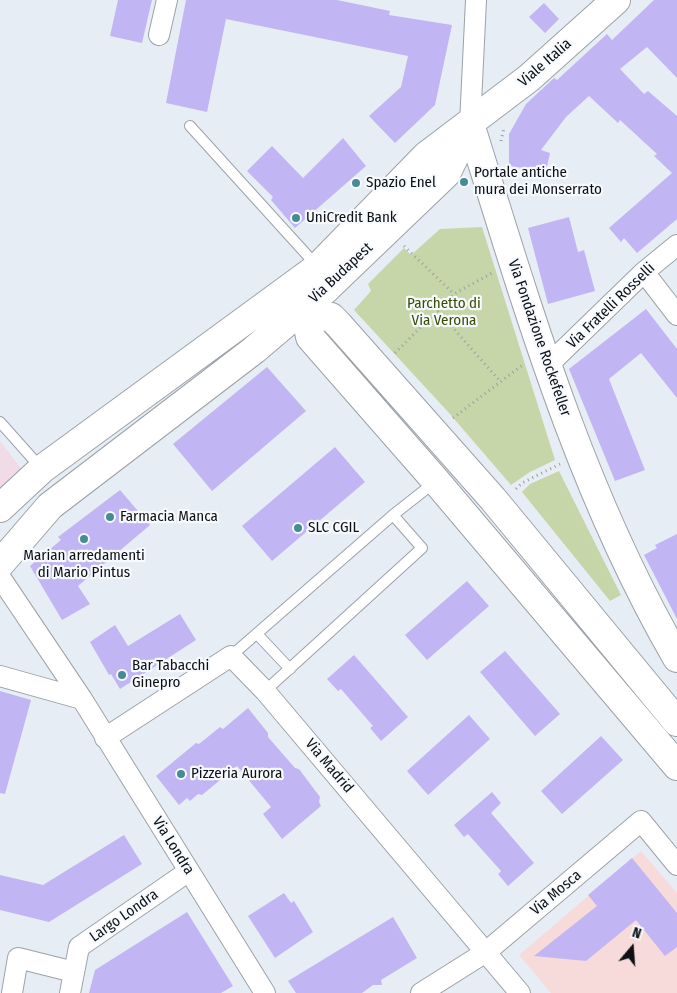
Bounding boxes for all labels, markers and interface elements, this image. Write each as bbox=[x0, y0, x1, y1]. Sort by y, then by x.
street label: Viale Italia bbox=[515, 35, 575, 91]
place label: Portale antiche mura dei Monserrato bbox=[474, 164, 602, 199]
place label: Spazio Enel bbox=[366, 174, 436, 192]
marker: Portale antiche mura dei Monserrato bbox=[458, 176, 470, 188]
marker: Spazio Enel bbox=[350, 177, 362, 189]
place label: UniCredit Bank bbox=[306, 209, 397, 227]
marker: UniCredit Bank bbox=[290, 212, 302, 224]
street label: Via Budapest bbox=[305, 239, 377, 307]
street label: Via Fondazione Rockefeller bbox=[504, 257, 574, 419]
street label: Via Fratelli Rosselli bbox=[563, 259, 659, 353]
park label: Parchetto di Via Verona bbox=[407, 295, 481, 330]
place label: Farmacia Manca bbox=[120, 508, 218, 526]
marker: Farmacia Manca bbox=[104, 511, 116, 523]
place label: SLC CGIL bbox=[308, 519, 359, 537]
marker: SLC CGIL bbox=[292, 522, 304, 534]
marker: Marian arredamenti di Mario Pintus bbox=[78, 533, 90, 545]
place label: Marian arredamenti di Mario Pintus bbox=[23, 547, 145, 582]
place label: Bar Tabacchi Ginepro bbox=[132, 657, 209, 692]
marker: Bar Tabacchi Ginepro bbox=[116, 669, 128, 681]
street label: Via Madrid bbox=[301, 735, 357, 797]
place label: Pizzeria Aurora bbox=[191, 765, 282, 783]
marker: Pizzeria Aurora bbox=[175, 768, 187, 780]
street label: Via Londra bbox=[148, 814, 198, 878]
street label: Via Mosca bbox=[527, 867, 585, 919]
street label: Largo Londra bbox=[86, 886, 162, 946]
north arrow bbox=[607, 923, 657, 973]
text: N bbox=[630, 924, 643, 943]

